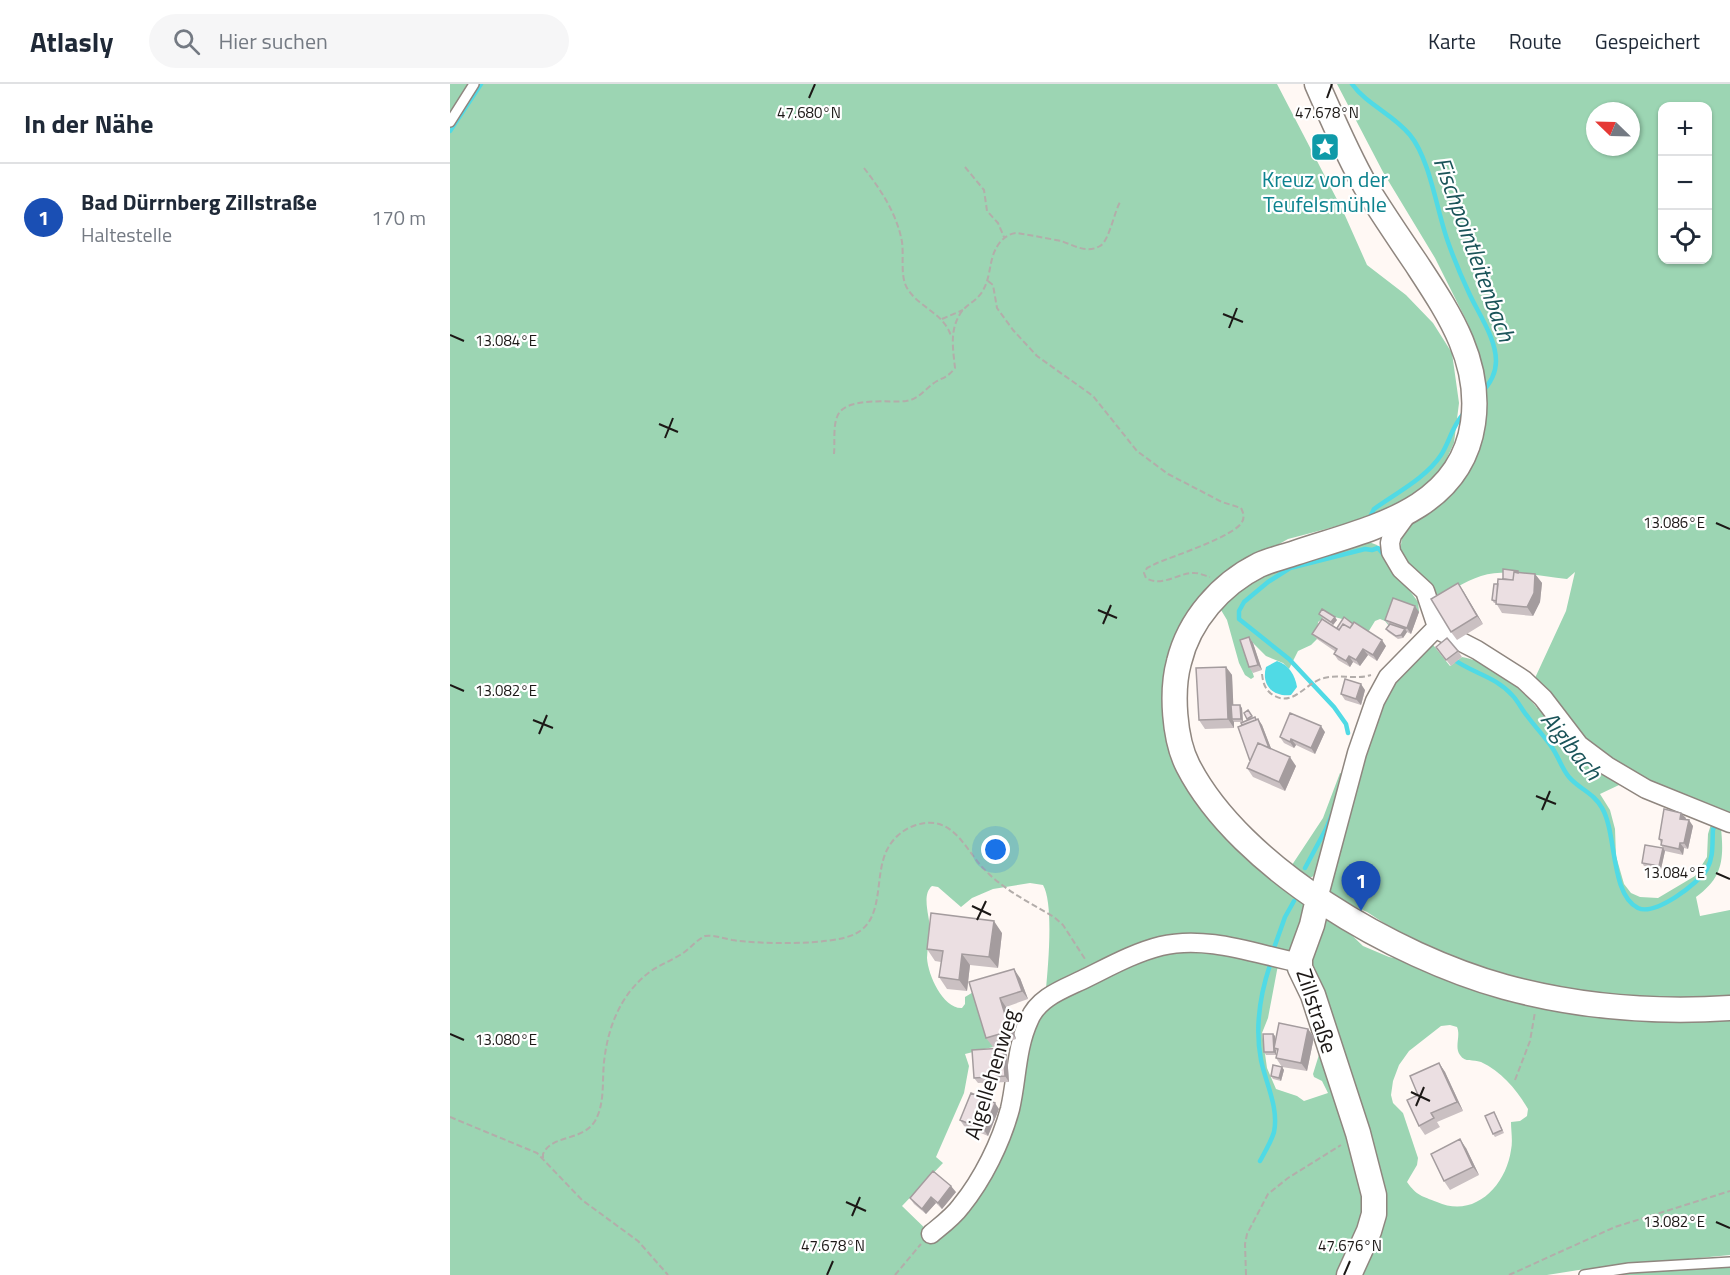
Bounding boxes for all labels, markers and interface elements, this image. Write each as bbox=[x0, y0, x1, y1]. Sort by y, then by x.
search box bbox=[149, 14, 569, 68]
text: Atlasly bbox=[30, 20, 113, 63]
text: Hier suchen bbox=[218, 24, 328, 58]
icon: search bbox=[170, 25, 203, 58]
text: Karte bbox=[1428, 25, 1476, 57]
text: Route bbox=[1509, 25, 1562, 57]
text: Gespeichert bbox=[1595, 25, 1700, 57]
text: 47.680°N bbox=[777, 101, 841, 124]
text: 47.678°N bbox=[1295, 101, 1359, 124]
north arrow bbox=[1586, 102, 1640, 156]
map controls bbox=[1658, 102, 1712, 264]
button: + bbox=[1658, 102, 1712, 156]
text: In der Nähe bbox=[24, 104, 153, 143]
place icon: Kreuz von der Teufelsmühle bbox=[1309, 131, 1341, 163]
water label: Fischpointleitenbach bbox=[1425, 152, 1525, 347]
button: − bbox=[1658, 156, 1712, 210]
place label: Kreuz von der Teufelsmühle bbox=[1262, 162, 1389, 221]
text: Bad Dürrnberg Zillstraße bbox=[81, 185, 317, 219]
text: 1 bbox=[38, 202, 49, 233]
text: 170 m bbox=[371, 202, 426, 233]
button: locate bbox=[1658, 210, 1712, 264]
text: Haltestelle bbox=[81, 219, 172, 250]
text: 13.084°E bbox=[475, 329, 537, 352]
text: 13.086°E bbox=[1643, 511, 1705, 534]
text: 13.082°E bbox=[475, 679, 537, 702]
water label: Aiglbach bbox=[1533, 702, 1612, 788]
your location bbox=[981, 835, 1010, 864]
text: 13.084°E bbox=[1643, 861, 1705, 884]
pin: 1 bbox=[1342, 862, 1380, 911]
street label: Zillstraße bbox=[1287, 964, 1347, 1058]
street label: Aigellehenweg bbox=[955, 1004, 1027, 1144]
text: 13.080°E bbox=[475, 1028, 537, 1051]
text: 13.082°E bbox=[1643, 1210, 1705, 1233]
text: 47.678°N bbox=[801, 1234, 865, 1257]
text: 47.676°N bbox=[1318, 1234, 1382, 1257]

